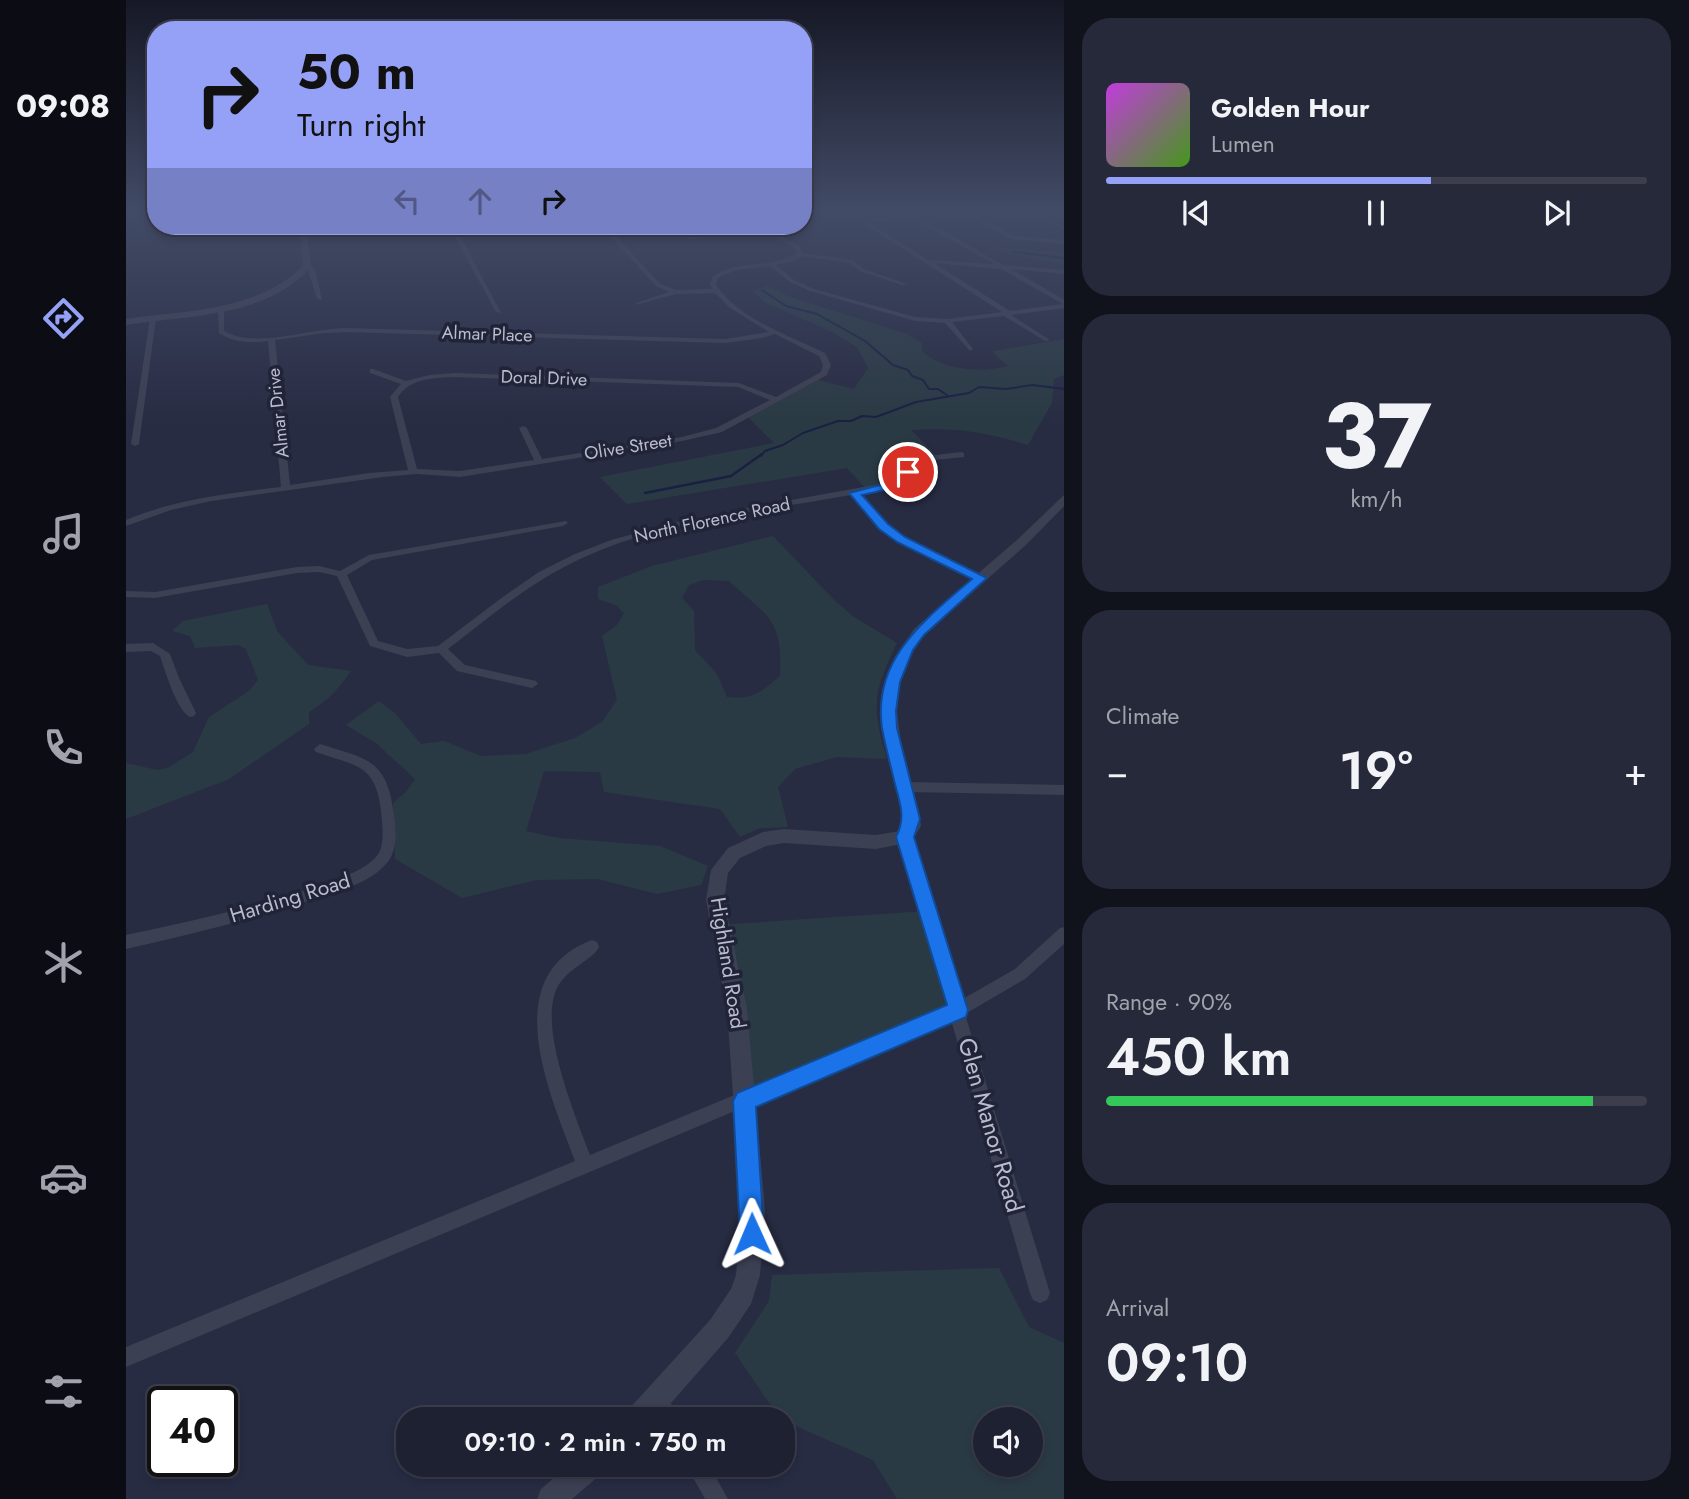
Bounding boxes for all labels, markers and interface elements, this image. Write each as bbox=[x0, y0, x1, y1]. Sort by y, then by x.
text: 50 m bbox=[297, 37, 416, 107]
icon: right bbox=[182, 49, 273, 140]
text: 09:08 bbox=[16, 83, 110, 129]
text: Golden Hour bbox=[1211, 89, 1370, 127]
text: Turn right bbox=[297, 102, 426, 148]
text: Lumen bbox=[1211, 127, 1275, 161]
icon: left bbox=[388, 182, 426, 220]
icon: ahead bbox=[461, 182, 499, 220]
icon: right bbox=[534, 182, 572, 220]
icon: previous bbox=[1177, 194, 1215, 232]
icon: pause bbox=[1357, 194, 1395, 232]
icon: next bbox=[1538, 194, 1576, 232]
icon: directions bbox=[39, 294, 88, 343]
street label: Almar Place bbox=[441, 319, 533, 349]
street label: Doral Drive bbox=[500, 363, 588, 393]
street label: Almar Drive bbox=[260, 367, 296, 459]
text: 37 bbox=[1321, 371, 1432, 502]
street label: Olive Street bbox=[582, 427, 674, 467]
pin bbox=[878, 442, 938, 502]
icon: arrive bbox=[889, 453, 927, 491]
text: km/h bbox=[1351, 482, 1402, 516]
street label: North Florence Road bbox=[632, 491, 792, 549]
icon: music bbox=[39, 509, 88, 558]
text: Climate bbox=[1106, 699, 1179, 733]
icon: phone bbox=[39, 723, 88, 772]
text: 19° bbox=[1339, 733, 1413, 809]
text: − bbox=[1106, 744, 1128, 799]
text: + bbox=[1624, 744, 1647, 799]
street label: Harding Road bbox=[226, 865, 354, 931]
street label: Highland Road bbox=[703, 895, 753, 1031]
icon: climate bbox=[39, 938, 88, 987]
text: Range · 90% bbox=[1106, 985, 1232, 1019]
text: 450 km bbox=[1106, 1019, 1291, 1095]
street label: Glen Manor Road bbox=[949, 1034, 1033, 1216]
icon: car bbox=[39, 1153, 88, 1202]
position arrow bbox=[715, 1197, 789, 1271]
text: Arrival bbox=[1106, 1291, 1169, 1325]
text: 09:10 bbox=[1106, 1325, 1248, 1401]
icon: filters bbox=[39, 1367, 88, 1416]
speed limit sign: 40 bbox=[147, 1386, 238, 1477]
map controls bbox=[973, 1407, 1043, 1477]
button: sound bbox=[973, 1407, 1043, 1477]
text: 09:10 · 2 min · 750 m bbox=[464, 1423, 727, 1461]

